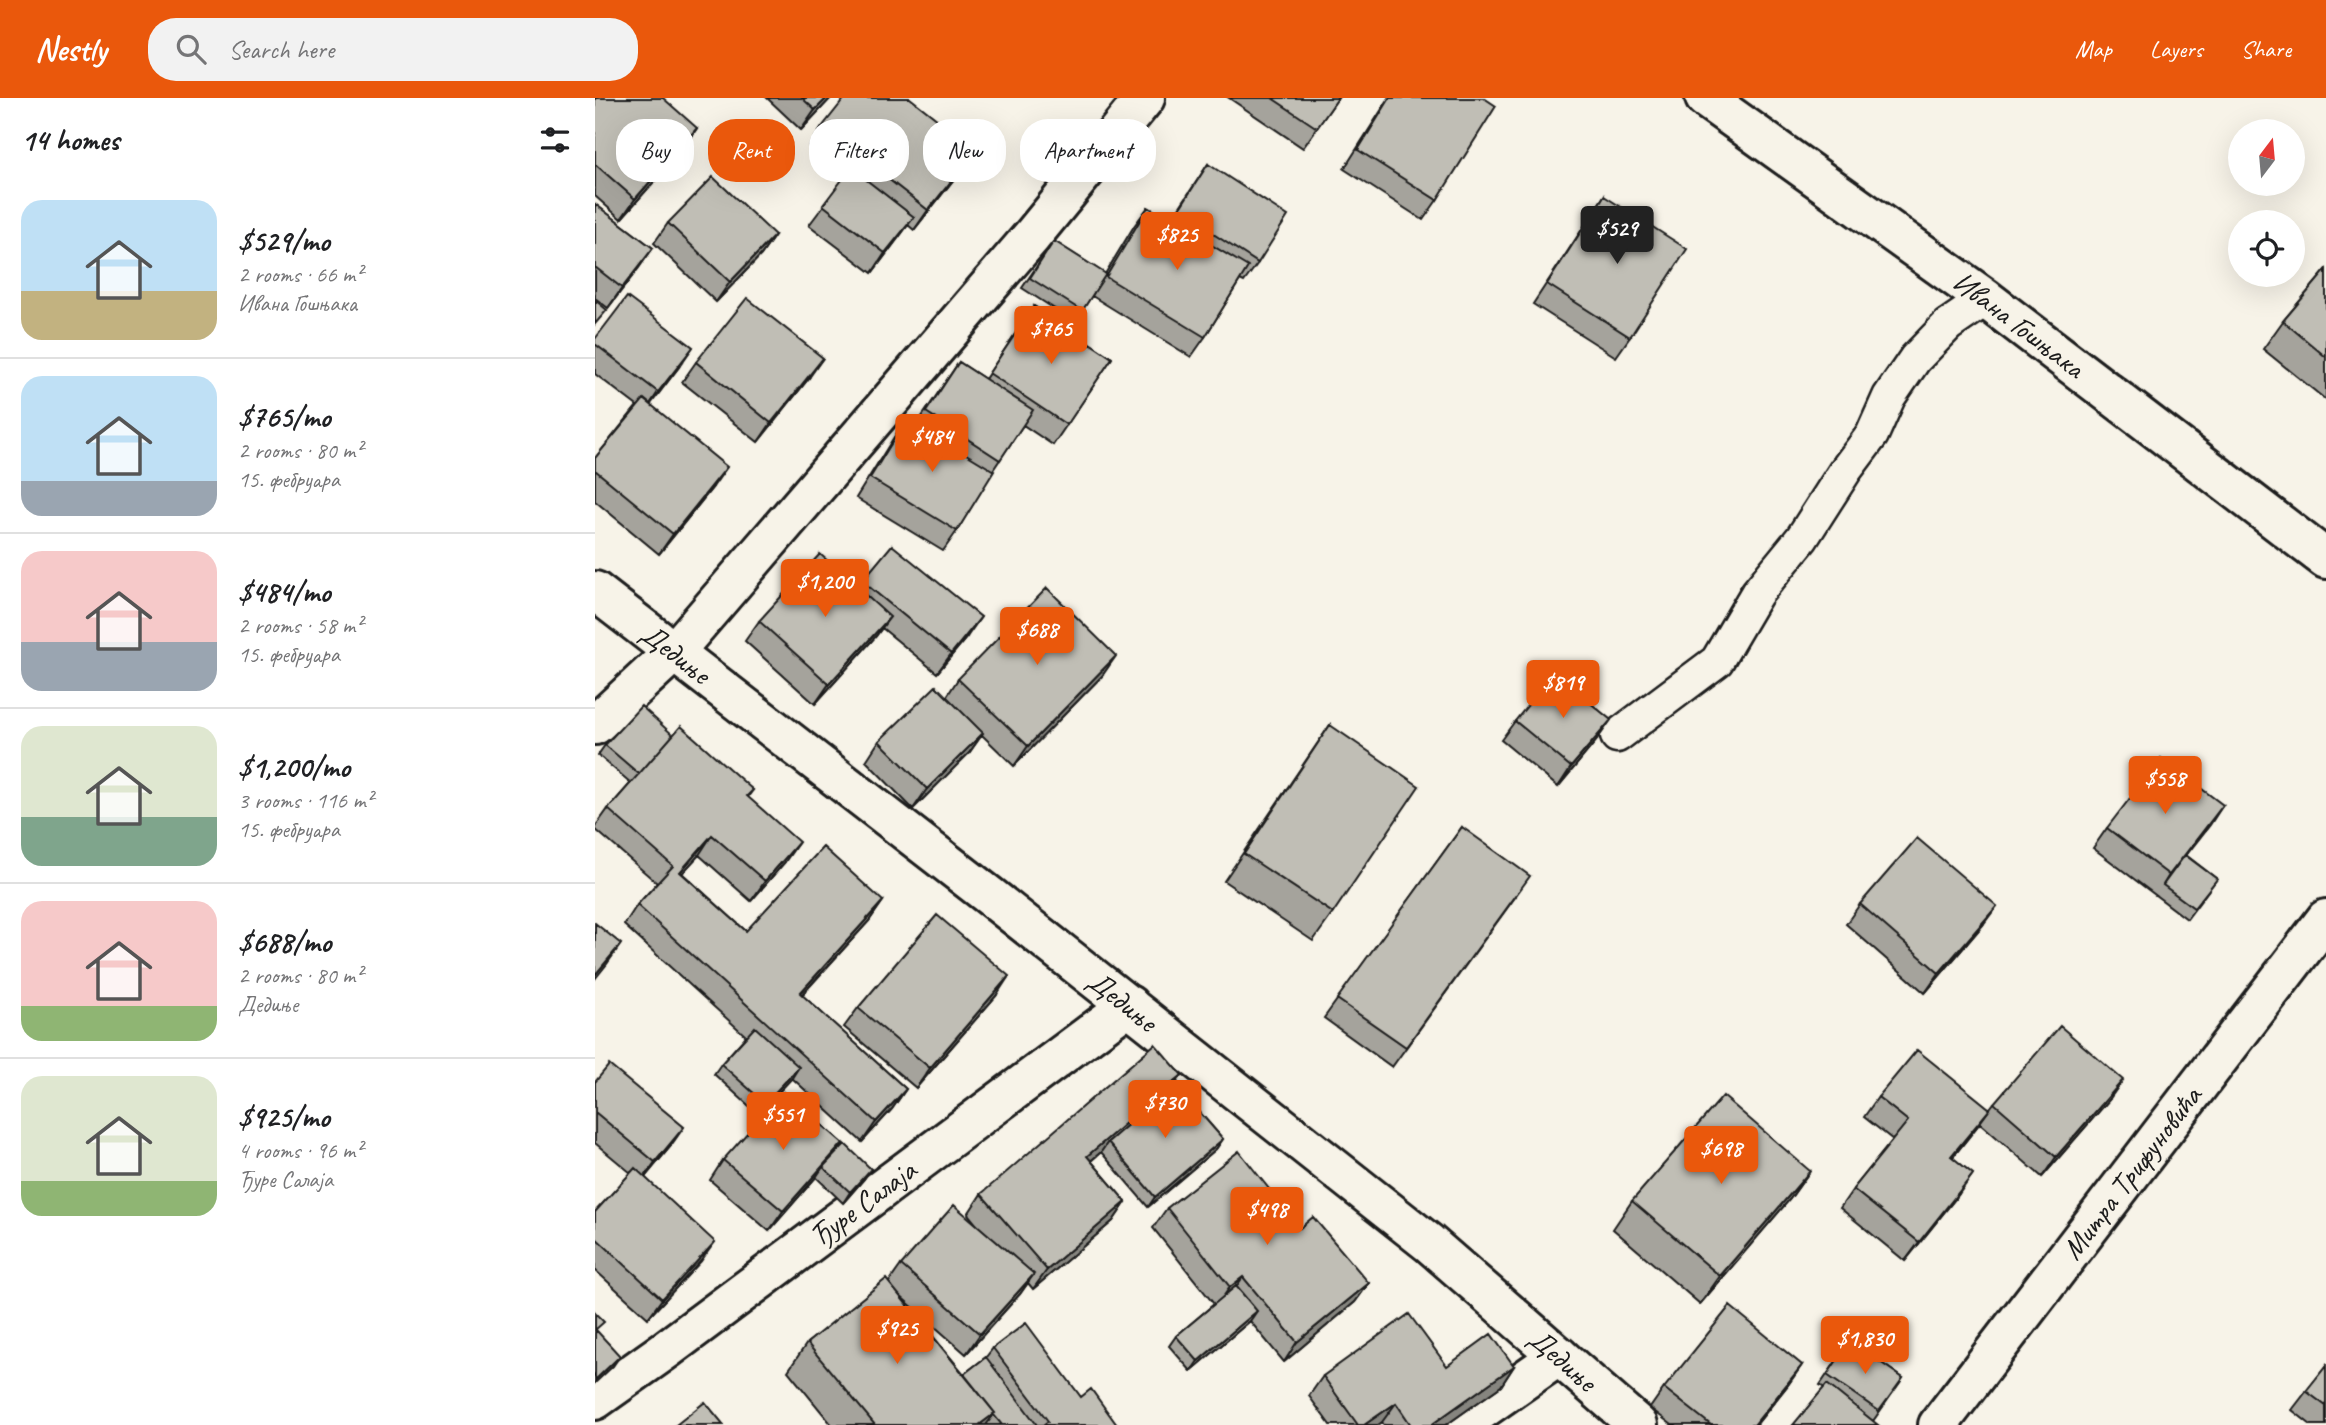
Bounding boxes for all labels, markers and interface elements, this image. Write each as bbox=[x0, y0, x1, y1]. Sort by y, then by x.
search box bbox=[148, 18, 638, 81]
text: Nestly bbox=[35, 28, 106, 70]
icon: search bbox=[172, 30, 210, 68]
text: Search here bbox=[228, 33, 334, 66]
text: Map bbox=[2075, 34, 2112, 64]
text: Layers bbox=[2150, 34, 2203, 64]
text: Share bbox=[2241, 34, 2291, 64]
chip: Buy bbox=[616, 119, 694, 182]
chip: Rent bbox=[708, 119, 795, 182]
chip: Filters bbox=[809, 119, 909, 182]
chip: New bbox=[923, 119, 1006, 182]
chip: Apartment bbox=[1020, 119, 1156, 182]
north arrow bbox=[2228, 119, 2305, 196]
map controls bbox=[2228, 119, 2305, 287]
text: 14 homes bbox=[21, 121, 119, 159]
icon: filters bbox=[536, 121, 574, 159]
pin: $529 bbox=[1576, 206, 1658, 266]
button: locate bbox=[2228, 210, 2305, 287]
pin: $825 bbox=[1136, 212, 1218, 272]
text: $529 bbox=[1597, 214, 1637, 243]
text: $825 bbox=[1156, 220, 1198, 249]
text: $529/mo bbox=[238, 222, 330, 260]
icon: home bbox=[77, 228, 161, 312]
text: 2 rooms · 66 m² bbox=[238, 260, 362, 289]
street label: Ивана Гошњака bbox=[1946, 263, 2094, 388]
text: Ивана Гошњака bbox=[238, 289, 357, 318]
pin: $765 bbox=[1010, 306, 1092, 366]
text: $765 bbox=[1030, 314, 1072, 343]
text: $765/mo bbox=[238, 398, 330, 436]
icon: home bbox=[77, 404, 161, 488]
pin: $484 bbox=[891, 414, 973, 474]
text: $484 bbox=[911, 422, 953, 451]
text: 2 rooms · 80 m² bbox=[238, 436, 362, 465]
text: 15. фебруара bbox=[238, 465, 340, 494]
pin: $1,200 bbox=[768, 560, 882, 619]
text: $1,200 bbox=[797, 567, 853, 596]
text: $484/mo bbox=[238, 573, 330, 611]
icon: home bbox=[77, 579, 161, 663]
pin: $688 bbox=[996, 608, 1078, 667]
text: 2 rooms · 58 m² bbox=[238, 611, 362, 640]
street label: Дедиње bbox=[633, 614, 720, 694]
text: $688 bbox=[1016, 615, 1058, 644]
text: 15. фебруара bbox=[238, 640, 340, 669]
pin: $819 bbox=[1522, 660, 1604, 720]
text: $819 bbox=[1542, 668, 1584, 697]
text: $1,200/mo bbox=[238, 748, 350, 786]
icon: home bbox=[77, 754, 161, 838]
pin: $558 bbox=[2124, 756, 2206, 816]
text: $558 bbox=[2145, 764, 2185, 793]
text: 3 rooms · 116 m² bbox=[238, 786, 373, 815]
text: 15. фебруара bbox=[238, 815, 340, 844]
text: $688/mo bbox=[238, 923, 331, 961]
icon: home bbox=[77, 929, 161, 1013]
text: 2 rooms · 80 m² bbox=[238, 961, 362, 990]
street label: Дедиње bbox=[1080, 962, 1167, 1042]
text: Дедиње bbox=[238, 990, 298, 1019]
street label: Митра Трифуновића bbox=[2053, 1077, 2211, 1267]
pin: $730 bbox=[1124, 1080, 1206, 1140]
text: $730 bbox=[1144, 1088, 1186, 1117]
pin: $551 bbox=[742, 1093, 824, 1152]
text: $925/mo bbox=[238, 1098, 330, 1136]
text: $551 bbox=[763, 1100, 803, 1129]
icon: home bbox=[77, 1104, 161, 1188]
pin: $698 bbox=[1680, 1126, 1762, 1186]
text: $698 bbox=[1700, 1134, 1742, 1163]
text: 4 rooms · 96 m² bbox=[238, 1136, 362, 1165]
street label: Ђуре Салаја bbox=[801, 1150, 925, 1256]
text: Ђуре Салаја bbox=[238, 1165, 333, 1194]
pin: $498 bbox=[1226, 1188, 1308, 1247]
text: $498 bbox=[1246, 1195, 1288, 1224]
pin: $925 bbox=[856, 1306, 938, 1366]
text: $925 bbox=[877, 1314, 917, 1343]
pin: $1,830 bbox=[1808, 1316, 1922, 1376]
street label: Дедиње bbox=[1521, 1319, 1607, 1401]
text: $1,830 bbox=[1837, 1324, 1893, 1353]

